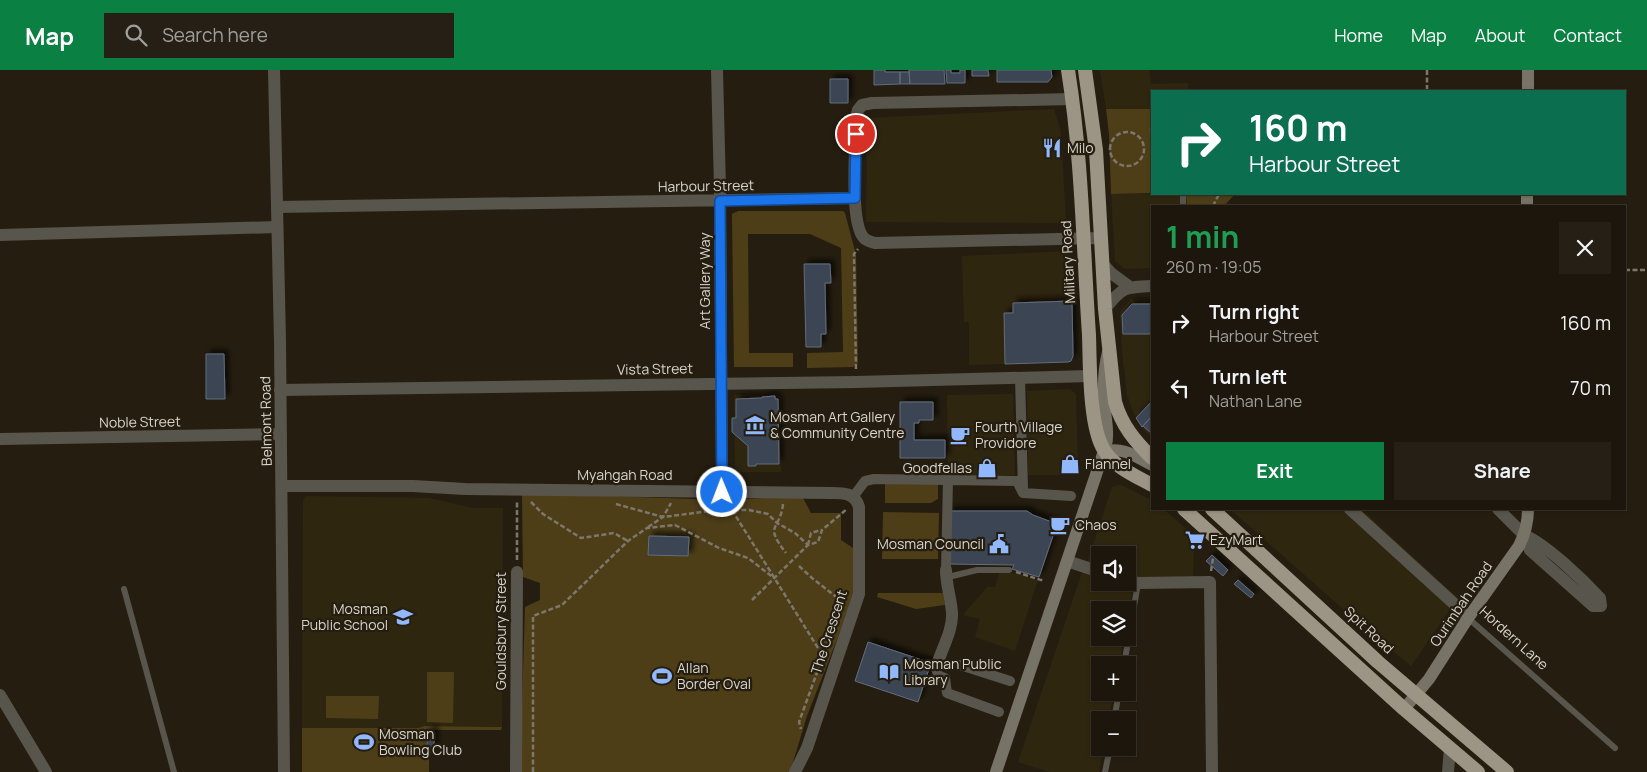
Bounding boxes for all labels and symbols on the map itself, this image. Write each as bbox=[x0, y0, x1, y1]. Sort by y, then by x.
pin bbox=[835, 113, 877, 155]
restaurant icon: Milo bbox=[1041, 137, 1063, 159]
place label: Milo bbox=[1067, 138, 1094, 157]
street label: Harbour Street bbox=[658, 175, 755, 196]
street label: Military Road bbox=[1056, 220, 1079, 304]
street label: Art Gallery Way bbox=[695, 232, 714, 330]
street label: Vista Street bbox=[617, 358, 694, 379]
street label: Belmont Road bbox=[255, 376, 276, 466]
place label: Mosman Art Gallery & Community Centre bbox=[770, 407, 904, 442]
street label: Noble Street bbox=[99, 411, 181, 432]
museum icon: Mosman Art Gallery & Community Centre bbox=[744, 414, 766, 436]
place label: Fourth Village Providore bbox=[975, 417, 1062, 452]
cafe icon: Fourth Village Providore bbox=[949, 424, 971, 446]
shop icon: Flannel bbox=[1059, 453, 1081, 475]
place label: Flannel bbox=[1085, 454, 1131, 473]
shop icon: Goodfellas bbox=[976, 457, 998, 479]
place label: Goodfellas bbox=[903, 458, 972, 477]
street label: Myahgah Road bbox=[577, 465, 673, 484]
position arrow bbox=[695, 465, 747, 517]
cafe icon: Chaos bbox=[1049, 514, 1071, 536]
place label: Chaos bbox=[1075, 515, 1117, 534]
supermarket icon: EzyMart bbox=[1184, 529, 1206, 551]
place label: EzyMart bbox=[1210, 530, 1263, 549]
public building icon: Mosman Council bbox=[988, 533, 1010, 555]
place label: Mosman Council bbox=[877, 534, 984, 553]
street label: Ourimbah Road bbox=[1425, 557, 1496, 650]
street label: Gouldsbury Street bbox=[491, 571, 510, 690]
street label: The Crescent bbox=[806, 587, 851, 676]
place label: Mosman Public School bbox=[301, 599, 388, 634]
street label: Spit Road bbox=[1340, 602, 1398, 658]
street label: Hordern Lane bbox=[1476, 602, 1553, 674]
school or university icon: Mosman Public School bbox=[392, 606, 414, 628]
place label: Mosman Public Library bbox=[904, 654, 1002, 689]
place label: Allan Border Oval bbox=[677, 658, 751, 693]
library icon: Mosman Public Library bbox=[878, 661, 900, 683]
sports icon: Allan Border Oval bbox=[651, 665, 673, 687]
place label: Mosman Bowling Club bbox=[379, 724, 462, 759]
sports icon: Mosman Bowling Club bbox=[353, 731, 375, 753]

